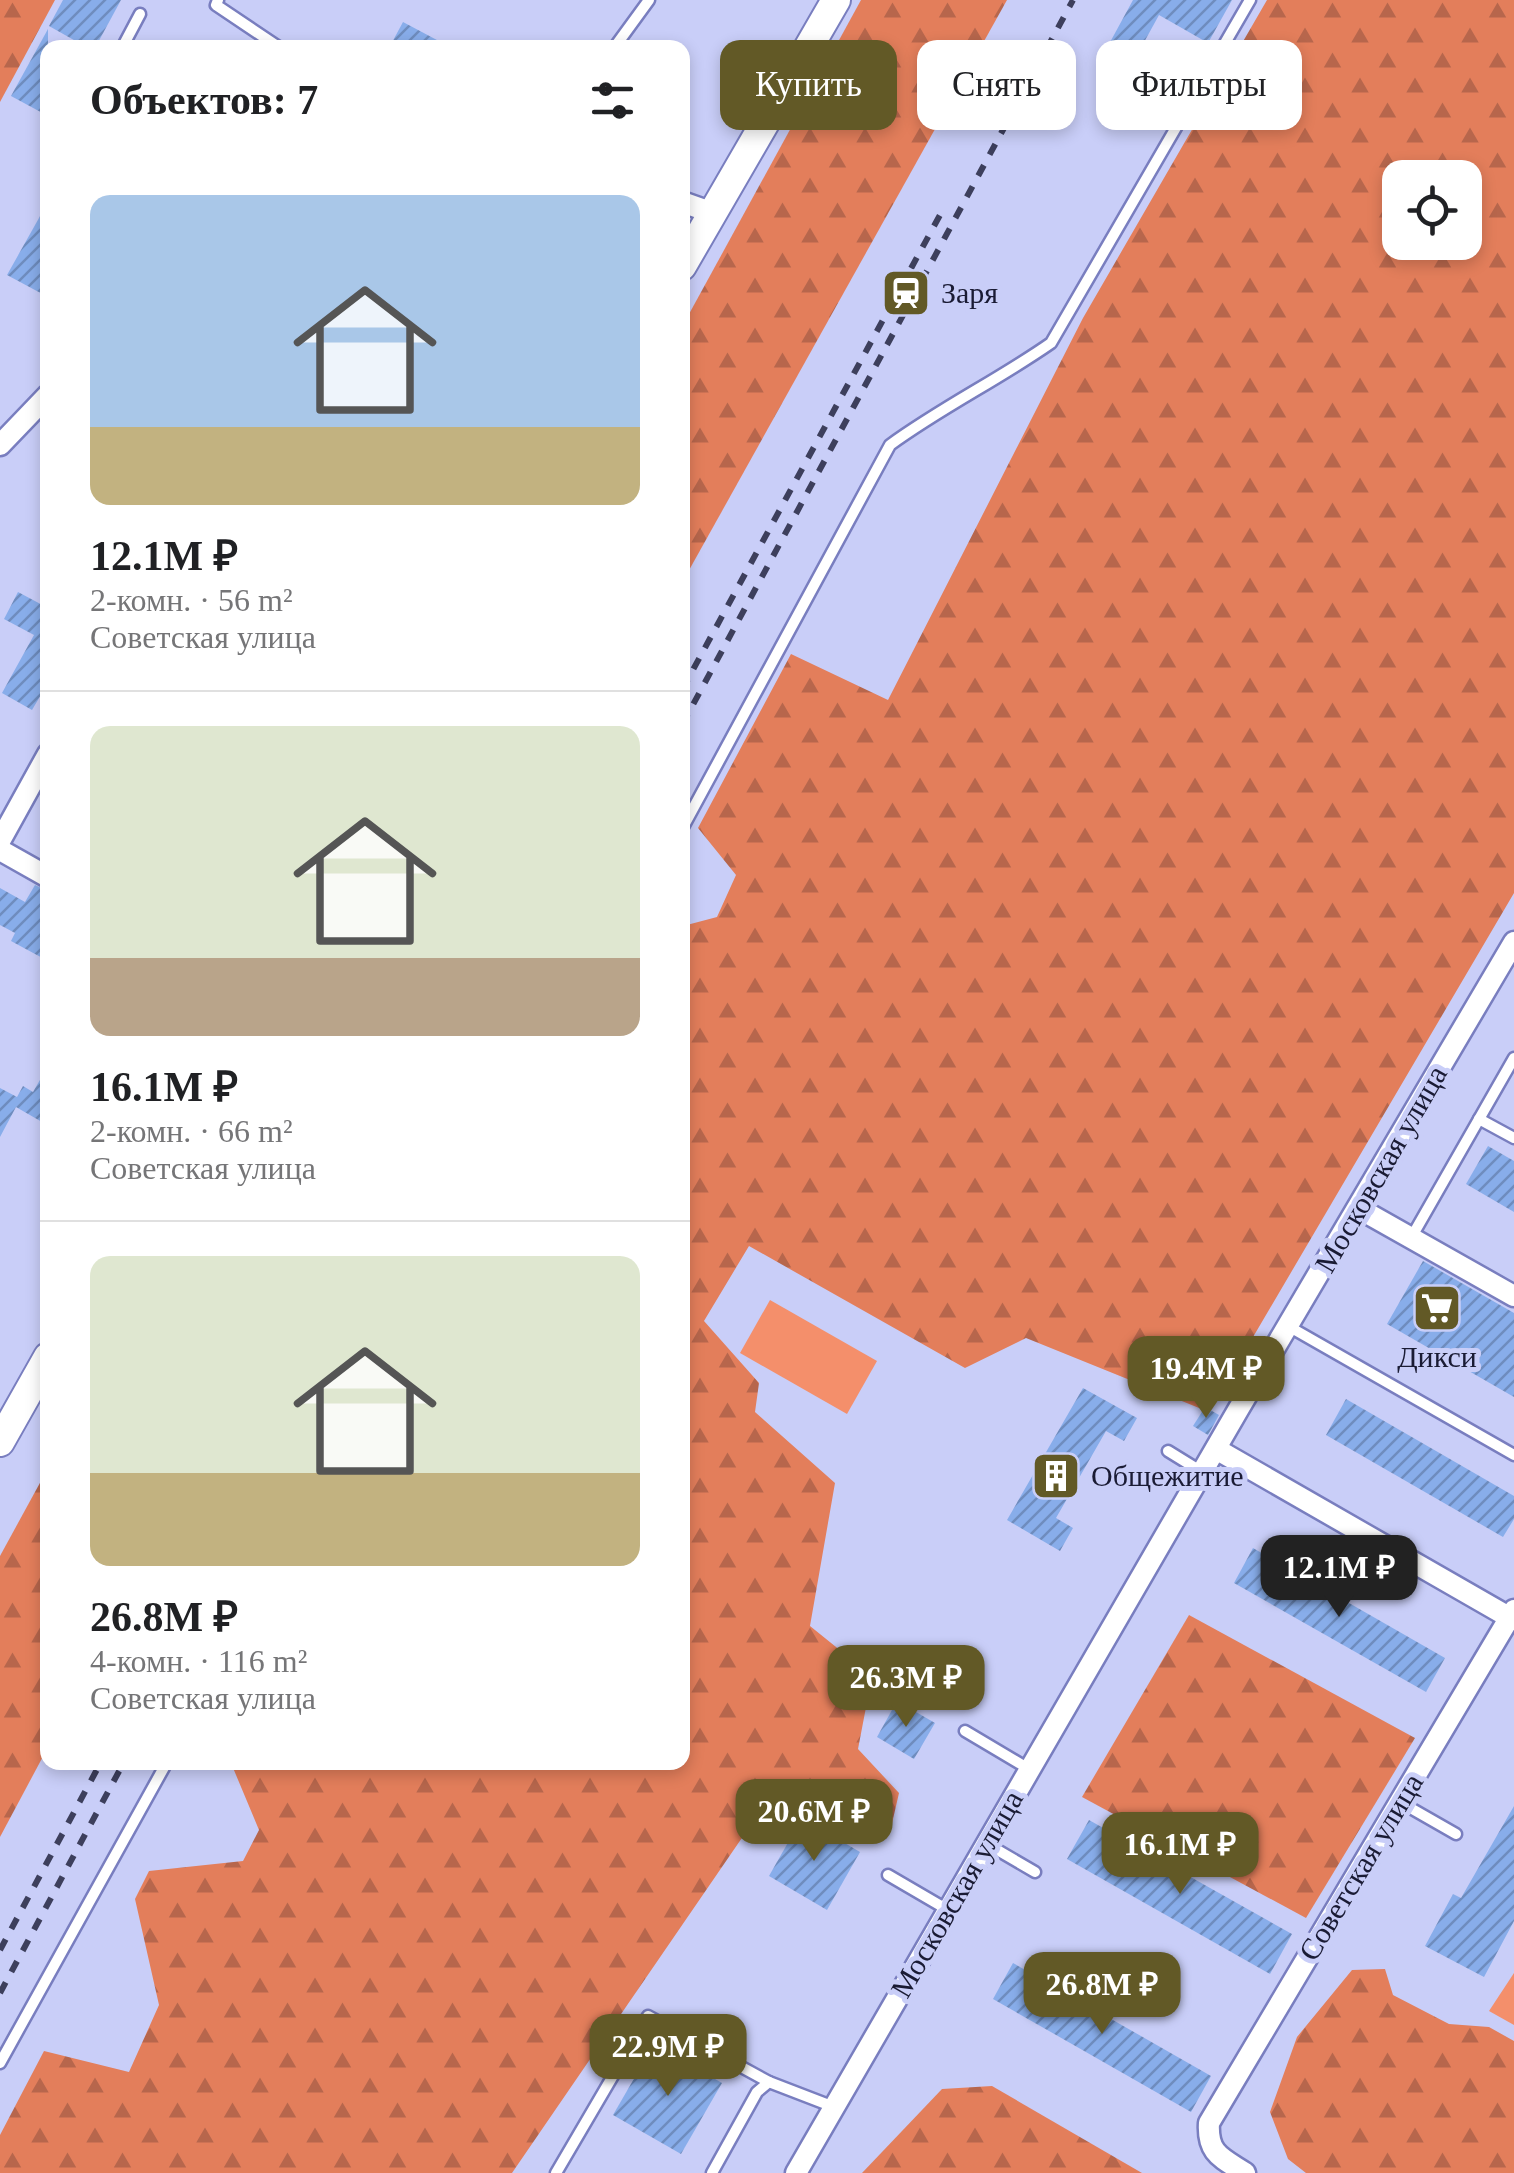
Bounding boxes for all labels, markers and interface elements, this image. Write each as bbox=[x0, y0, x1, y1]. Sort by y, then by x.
chip: Купить bbox=[720, 40, 897, 130]
chip: Снять bbox=[917, 40, 1076, 130]
chip: Фильтры bbox=[1096, 40, 1302, 130]
icon: filters bbox=[585, 73, 640, 128]
text: Объектов: 7 bbox=[90, 77, 318, 123]
map controls bbox=[1382, 160, 1482, 260]
button: locate bbox=[1382, 160, 1482, 260]
icon: home bbox=[275, 260, 455, 440]
station icon: Заря bbox=[880, 267, 932, 319]
place label: Заря bbox=[941, 276, 998, 309]
text: 12.1M ₽ bbox=[90, 533, 238, 579]
text: 2-комн. · 56 m² bbox=[90, 582, 292, 618]
text: Советская улица bbox=[90, 619, 316, 655]
icon: home bbox=[275, 791, 455, 971]
street label: Московская улица bbox=[1308, 1060, 1453, 1278]
text: 16.1M ₽ bbox=[90, 1064, 238, 1110]
text: 2-комн. · 66 m² bbox=[90, 1113, 292, 1149]
text: Советская улица bbox=[90, 1150, 316, 1186]
supermarket icon: Дикси bbox=[1411, 1282, 1463, 1334]
icon: home bbox=[275, 1321, 455, 1501]
pin: 19.4M ₽ bbox=[1114, 1336, 1298, 1421]
place label: Дикси bbox=[1397, 1340, 1477, 1373]
text: 19.4M ₽ bbox=[1150, 1350, 1262, 1386]
building icon: Общежитие bbox=[1030, 1450, 1082, 1502]
place label: Общежитие bbox=[1091, 1459, 1244, 1492]
pin: 12.1M ₽ bbox=[1247, 1535, 1431, 1620]
text: 12.1M ₽ bbox=[1283, 1549, 1395, 1585]
text: 26.8M ₽ bbox=[90, 1594, 238, 1640]
text: 4-комн. · 116 m² bbox=[90, 1643, 307, 1679]
pin: 26.3M ₽ bbox=[814, 1645, 998, 1730]
text: 26.3M ₽ bbox=[850, 1659, 962, 1695]
text: Советская улица bbox=[90, 1680, 316, 1716]
street label: Советская улица bbox=[1292, 1767, 1429, 1966]
pin: 20.6M ₽ bbox=[722, 1779, 906, 1864]
street label: Московская улица bbox=[884, 1785, 1029, 2003]
text: 20.6M ₽ bbox=[758, 1793, 870, 1829]
pin: 16.1M ₽ bbox=[1088, 1812, 1272, 1897]
text: 16.1M ₽ bbox=[1124, 1826, 1236, 1862]
pin: 26.8M ₽ bbox=[1010, 1952, 1194, 2037]
text: 26.8M ₽ bbox=[1046, 1966, 1158, 2002]
pin: 22.9M ₽ bbox=[576, 2014, 760, 2099]
text: 22.9M ₽ bbox=[612, 2028, 724, 2064]

